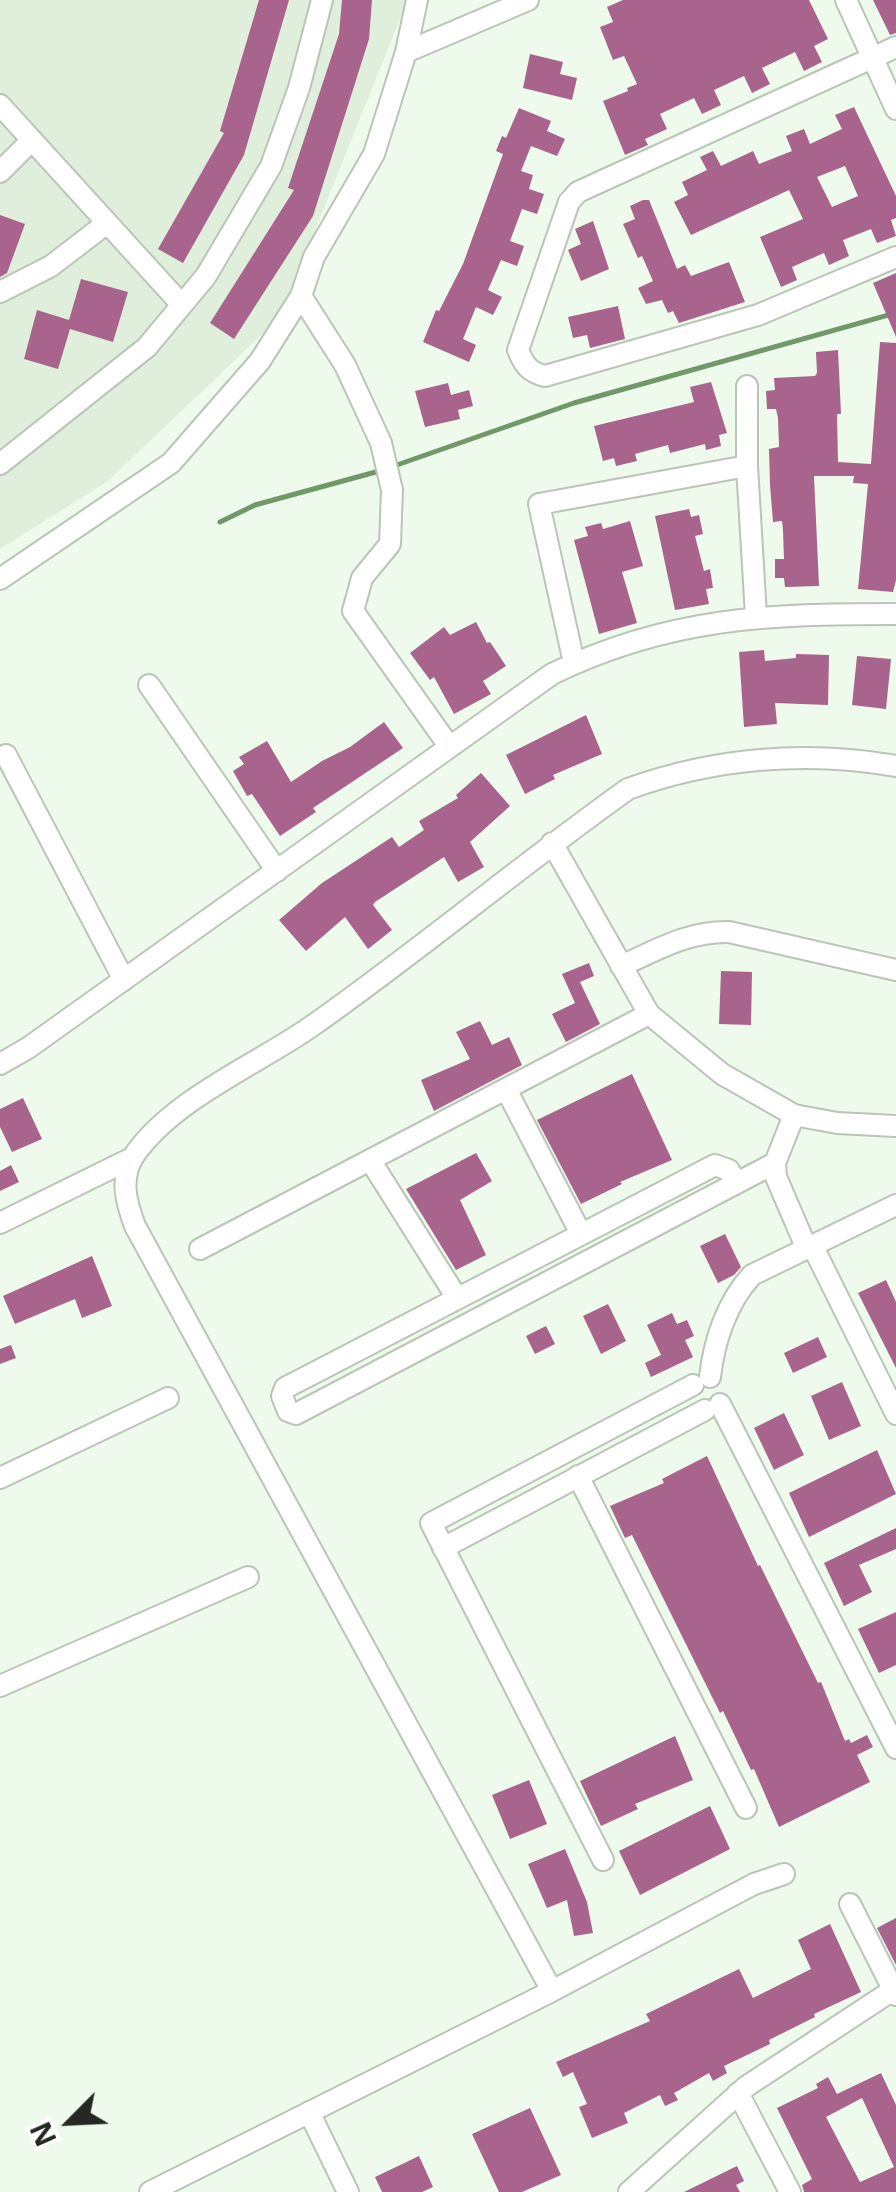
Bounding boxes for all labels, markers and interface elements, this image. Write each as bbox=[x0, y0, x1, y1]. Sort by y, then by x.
north arrow bbox=[20, 2072, 120, 2172]
text: N bbox=[21, 2116, 65, 2152]

